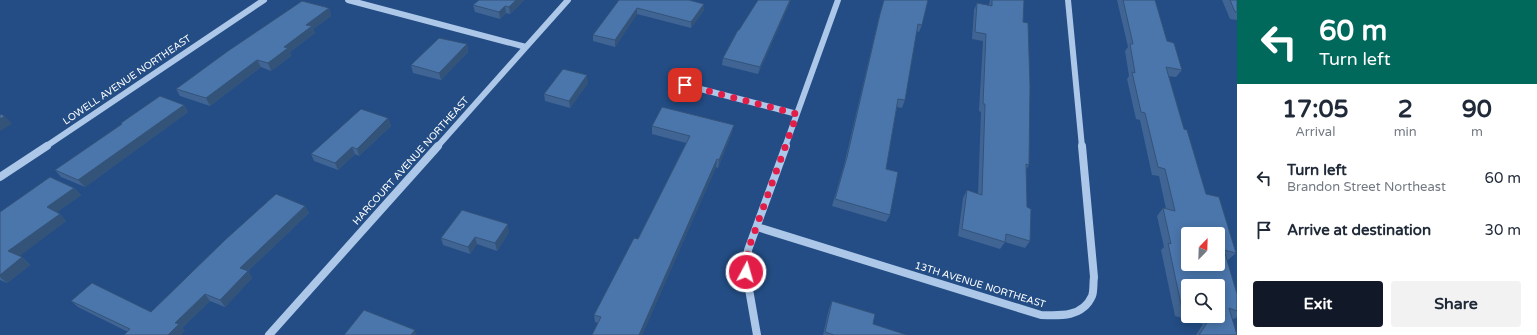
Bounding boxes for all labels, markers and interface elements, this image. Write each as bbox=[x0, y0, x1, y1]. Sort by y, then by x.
text: 60 m bbox=[1319, 14, 1387, 48]
icon: left bbox=[1253, 16, 1305, 68]
street label: LOWELL AVENUE NORTHEAST bbox=[61, 33, 193, 127]
text: Turn left bbox=[1319, 48, 1391, 70]
pin bbox=[668, 68, 702, 102]
icon: arrive bbox=[674, 74, 696, 96]
street label: HARCOURT AVENUE NORTHEAST bbox=[350, 95, 472, 227]
text: 17:05 bbox=[1282, 95, 1349, 124]
text: 2 bbox=[1398, 95, 1413, 124]
text: 90 bbox=[1462, 95, 1492, 124]
text: Arrival bbox=[1295, 124, 1335, 140]
text: min bbox=[1394, 124, 1417, 140]
text: m bbox=[1471, 124, 1483, 140]
text: Turn left bbox=[1287, 161, 1347, 179]
icon: left bbox=[1253, 167, 1275, 189]
text: 60 m bbox=[1484, 169, 1521, 187]
text: Brandon Street Northeast bbox=[1287, 179, 1446, 195]
icon: arrive bbox=[1253, 219, 1275, 241]
text: Arrive at destination bbox=[1287, 221, 1431, 239]
text: 30 m bbox=[1484, 221, 1521, 239]
north arrow bbox=[1181, 227, 1225, 271]
map controls bbox=[1181, 227, 1225, 323]
position arrow bbox=[725, 251, 767, 293]
street label: 13TH AVENUE NORTHEAST bbox=[913, 259, 1047, 311]
button: search bbox=[1181, 279, 1225, 323]
button: Exit bbox=[1253, 281, 1383, 327]
button: Share bbox=[1391, 281, 1521, 327]

